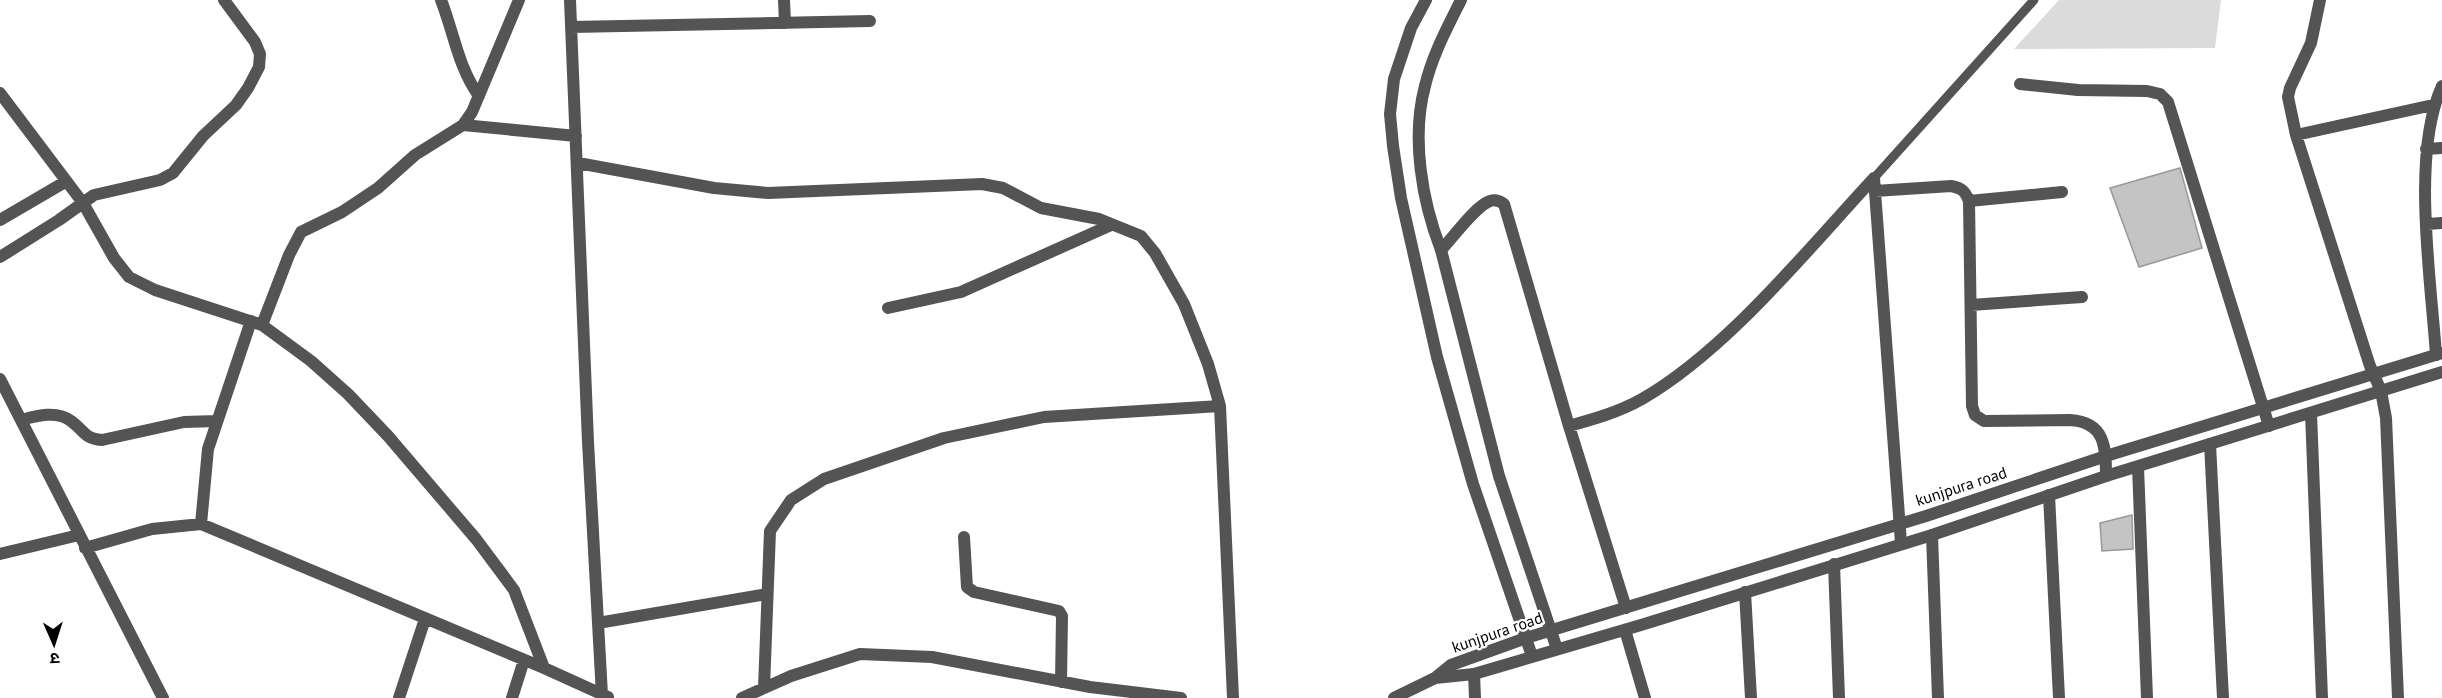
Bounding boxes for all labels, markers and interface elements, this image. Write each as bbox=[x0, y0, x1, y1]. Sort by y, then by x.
street label: kunjpura road bbox=[1913, 462, 2009, 510]
street label: kunjpura road bbox=[1449, 607, 1545, 657]
north arrow bbox=[24, 614, 84, 674]
text: उ bbox=[49, 649, 60, 669]

